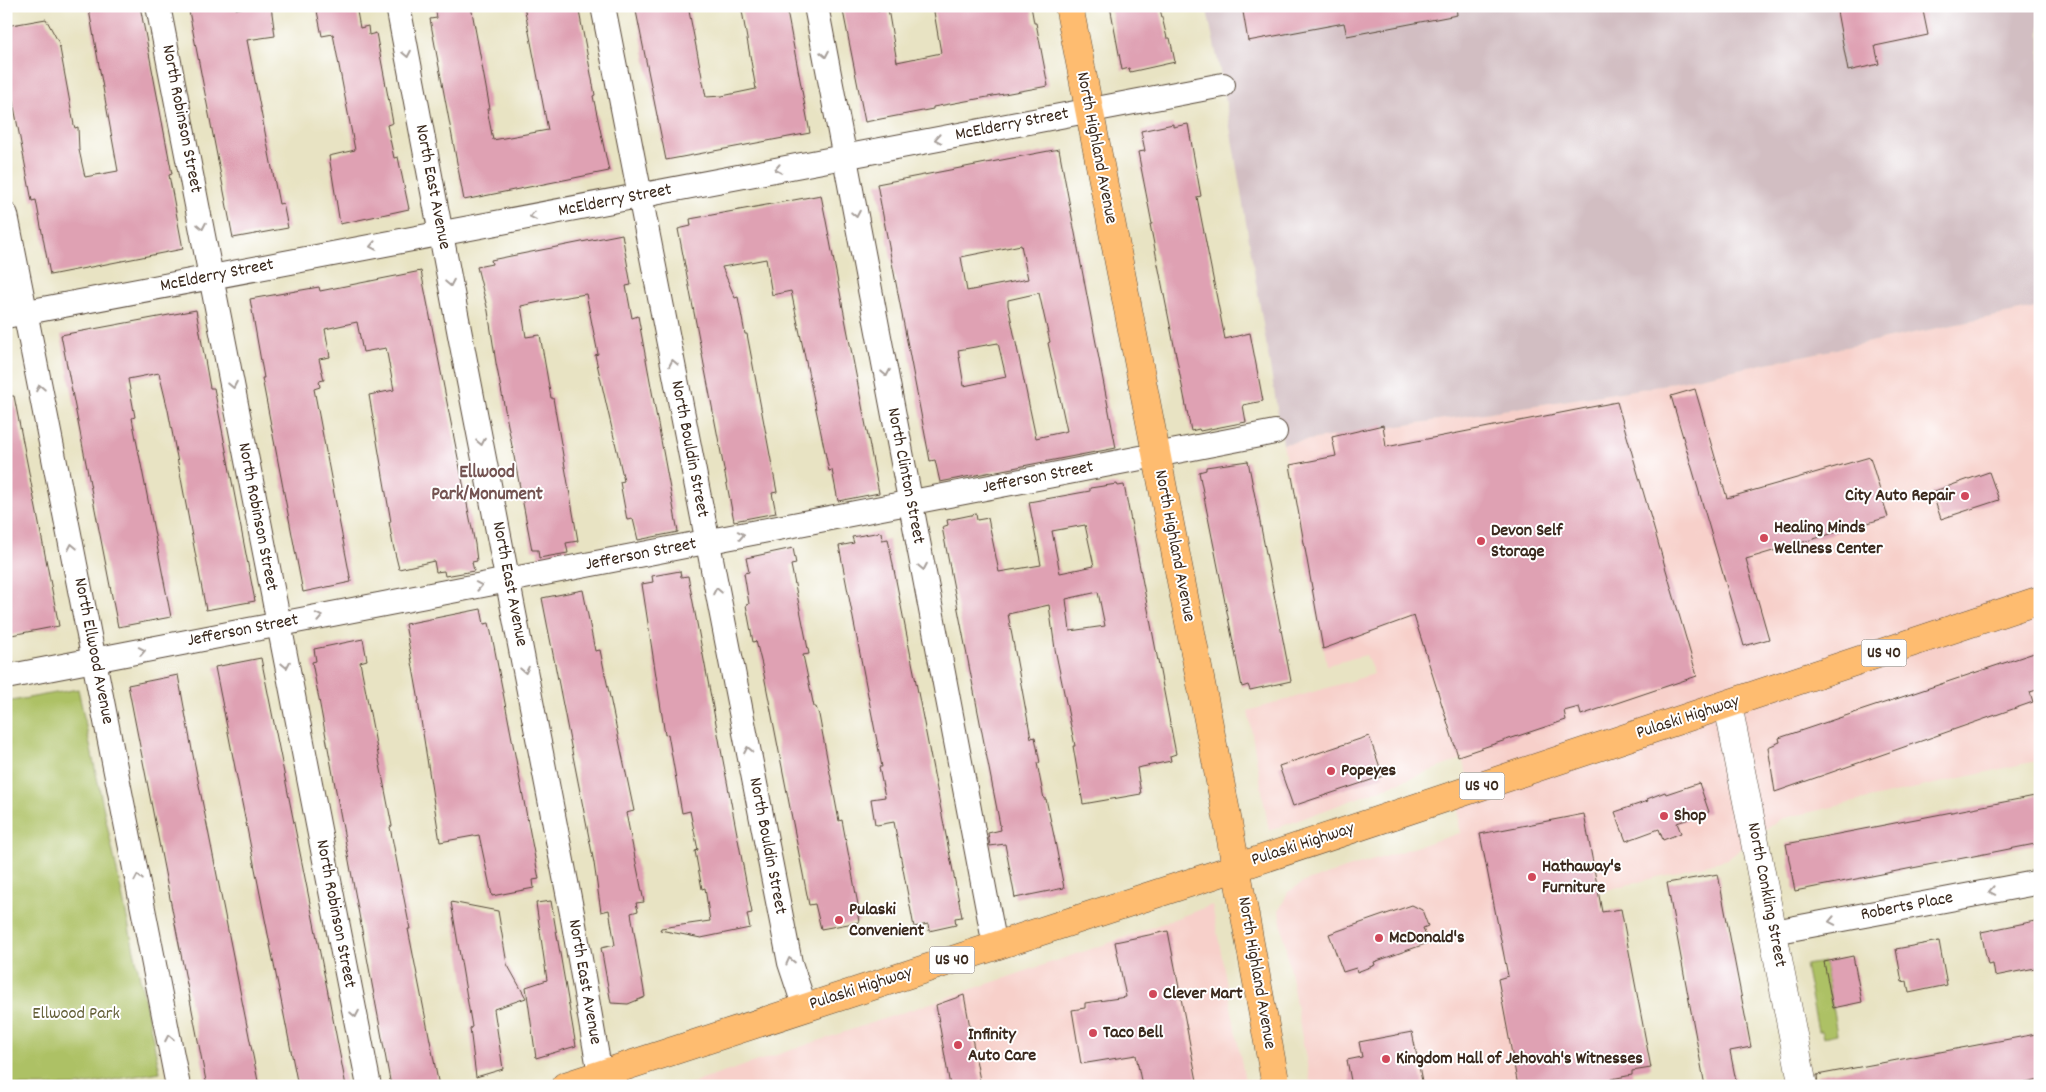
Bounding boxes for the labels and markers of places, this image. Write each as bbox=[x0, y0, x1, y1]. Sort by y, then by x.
place label: City Auto Repair bbox=[1845, 484, 1955, 509]
marker: City Auto Repair bbox=[1959, 490, 1971, 502]
place label: Healing Minds Wellness Center bbox=[1774, 516, 1883, 562]
place label: Devon Self Storage bbox=[1491, 519, 1564, 565]
marker: Healing Minds Wellness Center bbox=[1758, 532, 1770, 544]
marker: Devon Self Storage bbox=[1475, 535, 1487, 547]
place label: Popeyes bbox=[1341, 759, 1397, 784]
marker: Popeyes bbox=[1325, 765, 1337, 777]
place label: Shop bbox=[1674, 804, 1707, 829]
marker: Shop bbox=[1658, 810, 1670, 822]
place label: Hathaway's Furniture bbox=[1542, 855, 1622, 901]
marker: Hathaway's Furniture bbox=[1526, 871, 1538, 883]
place label: Pulaski Convenient bbox=[849, 898, 924, 944]
marker: Pulaski Convenient bbox=[833, 914, 845, 926]
place label: McDonald's bbox=[1389, 926, 1465, 951]
marker: McDonald's bbox=[1373, 932, 1385, 944]
place label: Clever Mart bbox=[1163, 982, 1243, 1007]
marker: Clever Mart bbox=[1147, 988, 1159, 1000]
place label: Taco Bell bbox=[1103, 1021, 1164, 1046]
place label: Infinity Auto Care bbox=[968, 1023, 1036, 1069]
marker: Taco Bell bbox=[1087, 1027, 1099, 1039]
marker: Infinity Auto Care bbox=[952, 1039, 964, 1051]
place label: Kingdom Hall of Jehovah's Witnesses bbox=[1396, 1047, 1643, 1072]
marker: Kingdom Hall of Jehovah's Witnesses bbox=[1380, 1053, 1392, 1065]

